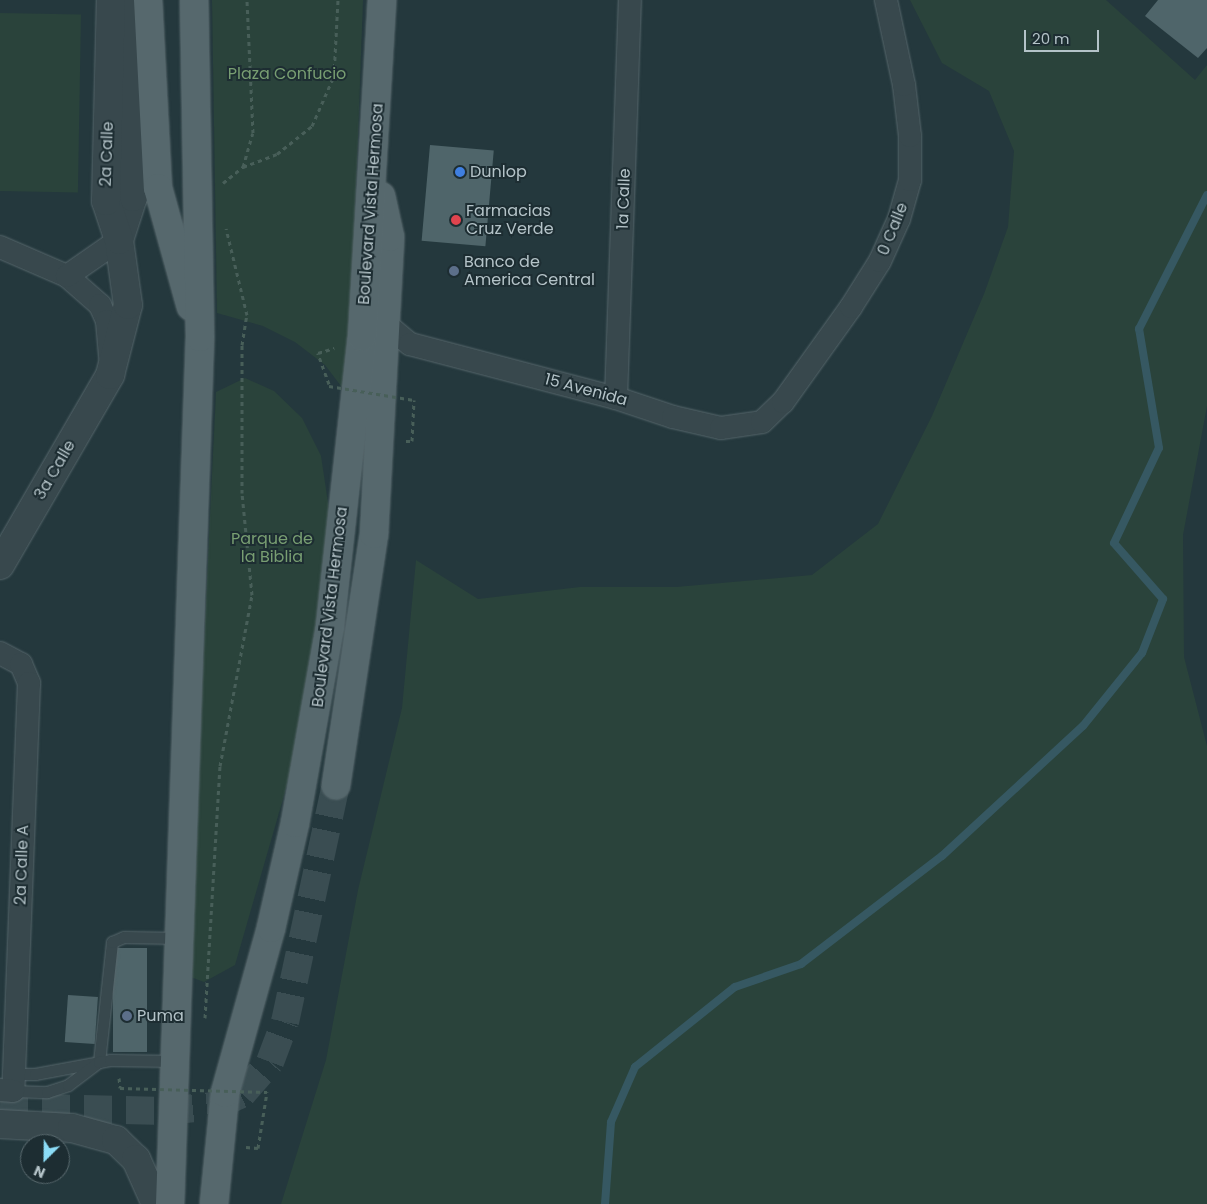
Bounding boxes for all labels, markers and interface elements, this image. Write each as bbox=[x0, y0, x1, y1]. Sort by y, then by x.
scale bar bbox=[1027, 20, 1102, 52]
text: 20 m bbox=[1032, 28, 1070, 49]
park label: Plaza Confucio bbox=[228, 64, 346, 84]
street label: Boulevard Vista Hermosa bbox=[354, 103, 388, 305]
street label: 2a Calle bbox=[96, 121, 118, 187]
place label: Dunlop bbox=[470, 162, 527, 182]
marker: Dunlop bbox=[454, 166, 466, 178]
street label: 1a Calle bbox=[613, 168, 635, 230]
street label: 0 Calle bbox=[874, 200, 912, 258]
place label: Farmacias Cruz Verde bbox=[466, 201, 554, 239]
marker: Farmacias Cruz Verde bbox=[450, 214, 462, 226]
place label: Banco de America Central bbox=[464, 252, 595, 290]
marker: Banco de America Central bbox=[448, 265, 460, 277]
street label: 15 Avenida bbox=[542, 370, 630, 410]
street label: 3a Calle bbox=[30, 437, 80, 503]
street label: Boulevard Vista Hermosa bbox=[308, 506, 352, 708]
park label: Parque de la Biblia bbox=[231, 529, 313, 567]
street label: 2a Calle A bbox=[11, 825, 33, 905]
place label: Puma bbox=[137, 1006, 184, 1026]
marker: Puma bbox=[121, 1010, 133, 1022]
north arrow bbox=[20, 1134, 70, 1184]
text: N bbox=[31, 1161, 48, 1183]

